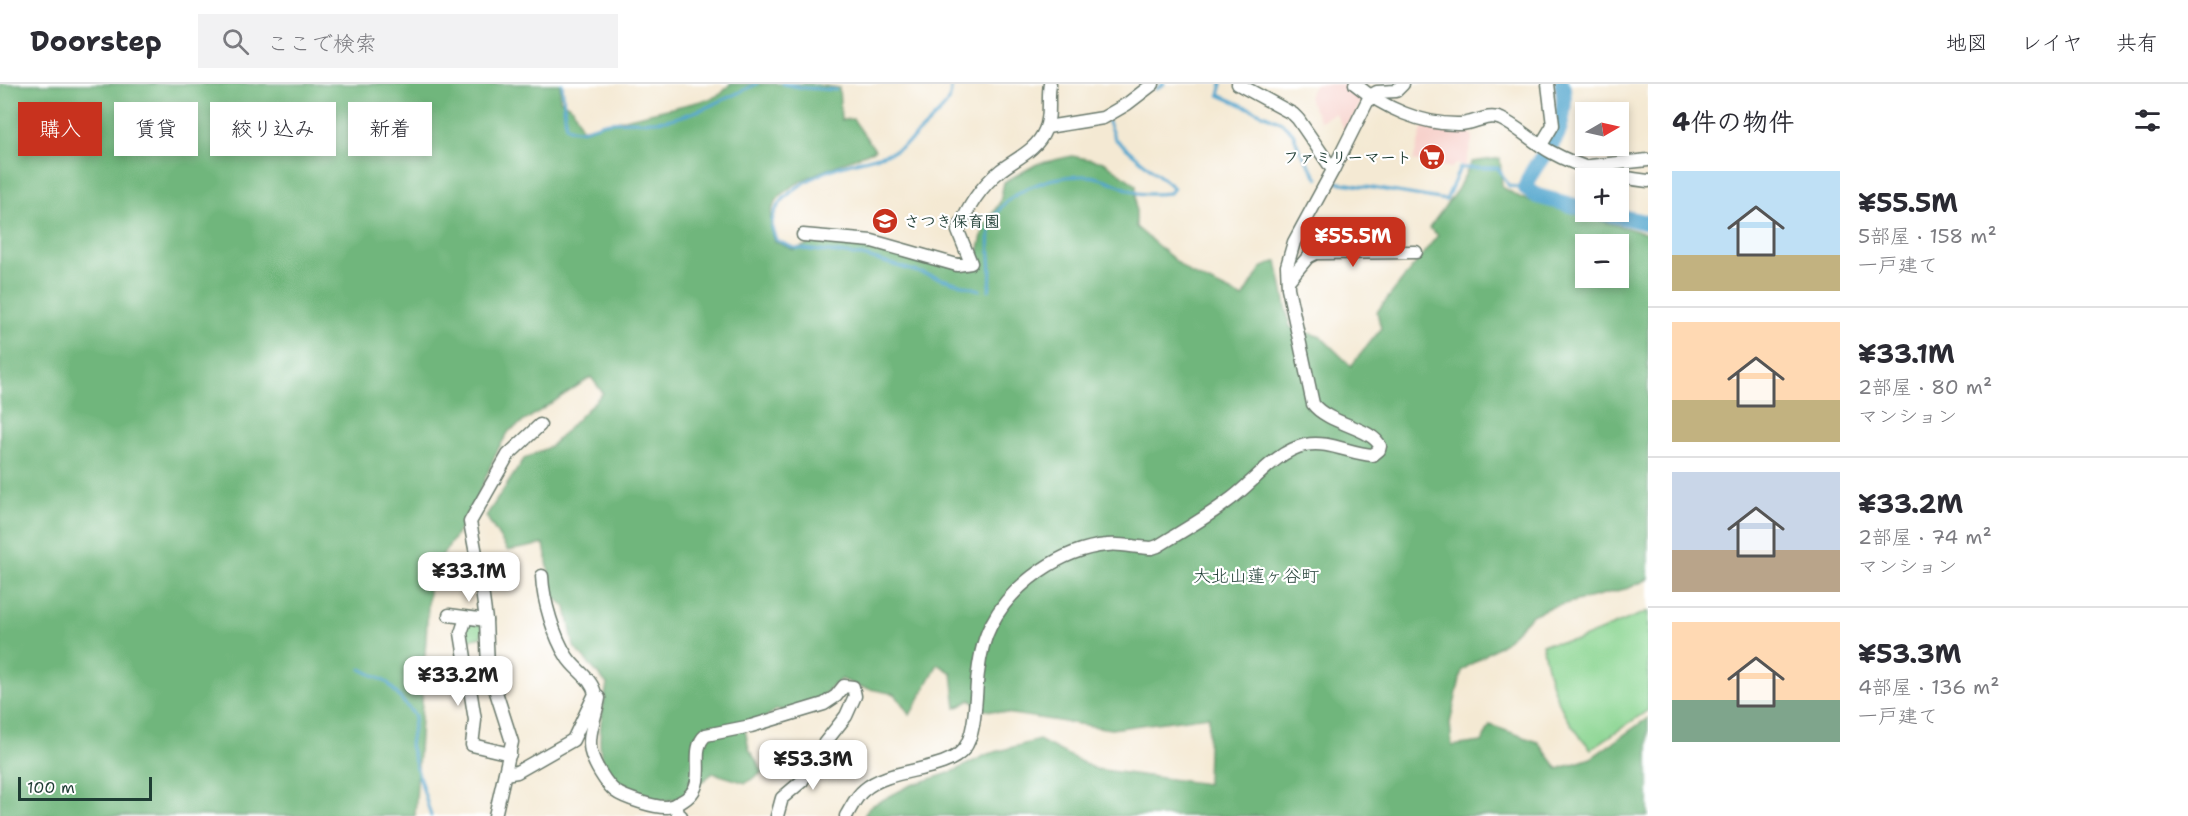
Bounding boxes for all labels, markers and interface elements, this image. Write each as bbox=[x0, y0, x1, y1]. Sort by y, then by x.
search box bbox=[198, 14, 618, 68]
text: Doorstep bbox=[30, 22, 162, 60]
icon: search bbox=[219, 25, 252, 58]
text: ここで検索 bbox=[267, 29, 377, 58]
text: 地図 bbox=[1946, 29, 1988, 57]
text: レイヤ bbox=[2021, 29, 2083, 57]
text: 共有 bbox=[2116, 29, 2158, 57]
chip: 購入 bbox=[18, 102, 102, 156]
chip: 賃貸 bbox=[114, 102, 198, 156]
chip: 絞り込み bbox=[210, 102, 336, 156]
chip: 新着 bbox=[348, 102, 432, 156]
north arrow bbox=[1575, 102, 1629, 156]
map controls bbox=[1575, 102, 1629, 288]
text: 4件の物件 bbox=[1672, 104, 1794, 139]
icon: filters bbox=[2131, 104, 2164, 137]
supermarket icon: ファミリーマート bbox=[1417, 142, 1447, 172]
place label: ファミリーマート bbox=[1283, 147, 1412, 168]
button: + bbox=[1575, 168, 1629, 222]
text: ¥55.5M bbox=[1858, 185, 1958, 220]
icon: home bbox=[1720, 195, 1792, 267]
school or university icon: さつき保育園 bbox=[870, 206, 900, 236]
place label: さつき保育園 bbox=[904, 211, 1000, 232]
pin: ¥55.5M bbox=[1304, 217, 1402, 268]
text: ¥55.5M bbox=[1315, 223, 1391, 249]
text: 5部屋 · 158 m² bbox=[1858, 223, 1997, 249]
button: − bbox=[1575, 234, 1629, 288]
text: 一戸建て bbox=[1858, 252, 1938, 278]
text: ¥33.1M bbox=[1858, 336, 1955, 371]
icon: home bbox=[1720, 346, 1792, 418]
text: 2部屋 · 80 m² bbox=[1858, 374, 1992, 400]
text: マンション bbox=[1858, 403, 1957, 429]
text: ¥33.2M bbox=[1858, 486, 1963, 521]
icon: home bbox=[1720, 496, 1792, 568]
text: 2部屋 · 74 m² bbox=[1858, 524, 1992, 550]
pin: ¥33.1M bbox=[420, 552, 518, 603]
text: マンション bbox=[1858, 553, 1957, 579]
text: ¥33.1M bbox=[432, 558, 506, 584]
district label: 大北山蓮ヶ谷町 bbox=[1193, 564, 1319, 588]
text: ¥53.3M bbox=[1858, 636, 1962, 671]
icon: home bbox=[1720, 646, 1792, 718]
pin: ¥33.2M bbox=[409, 656, 507, 707]
text: ¥33.2M bbox=[418, 662, 498, 688]
text: 4部屋 · 136 m² bbox=[1858, 674, 1999, 700]
text: 一戸建て bbox=[1858, 703, 1938, 729]
pin: ¥53.3M bbox=[764, 740, 862, 791]
text: ¥53.3M bbox=[773, 746, 853, 772]
scale bar bbox=[18, 774, 152, 802]
text: 100 m bbox=[27, 777, 75, 798]

